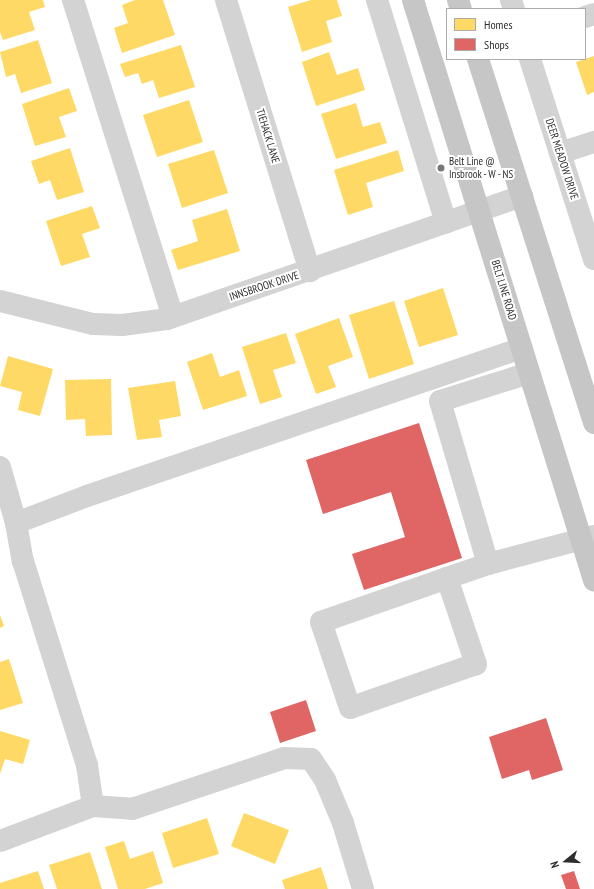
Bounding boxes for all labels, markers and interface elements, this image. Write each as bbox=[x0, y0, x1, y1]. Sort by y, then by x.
legend bbox=[446, 8, 586, 60]
text: Homes bbox=[484, 17, 512, 32]
text: Shops bbox=[484, 37, 509, 52]
street label: TIEHACK LANE bbox=[253, 107, 283, 165]
street label: DEER MEADOW DRIVE bbox=[543, 117, 581, 201]
place label: Belt Line @ Insbrook - W - NS bbox=[449, 155, 515, 181]
marker: Belt Line @ Insbrook - W - NS bbox=[436, 163, 446, 173]
street label: BELT LINE ROAD bbox=[489, 258, 519, 322]
street label: INNSBROOK DRIVE bbox=[227, 269, 301, 303]
north arrow bbox=[546, 841, 586, 881]
text: N bbox=[547, 860, 562, 870]

